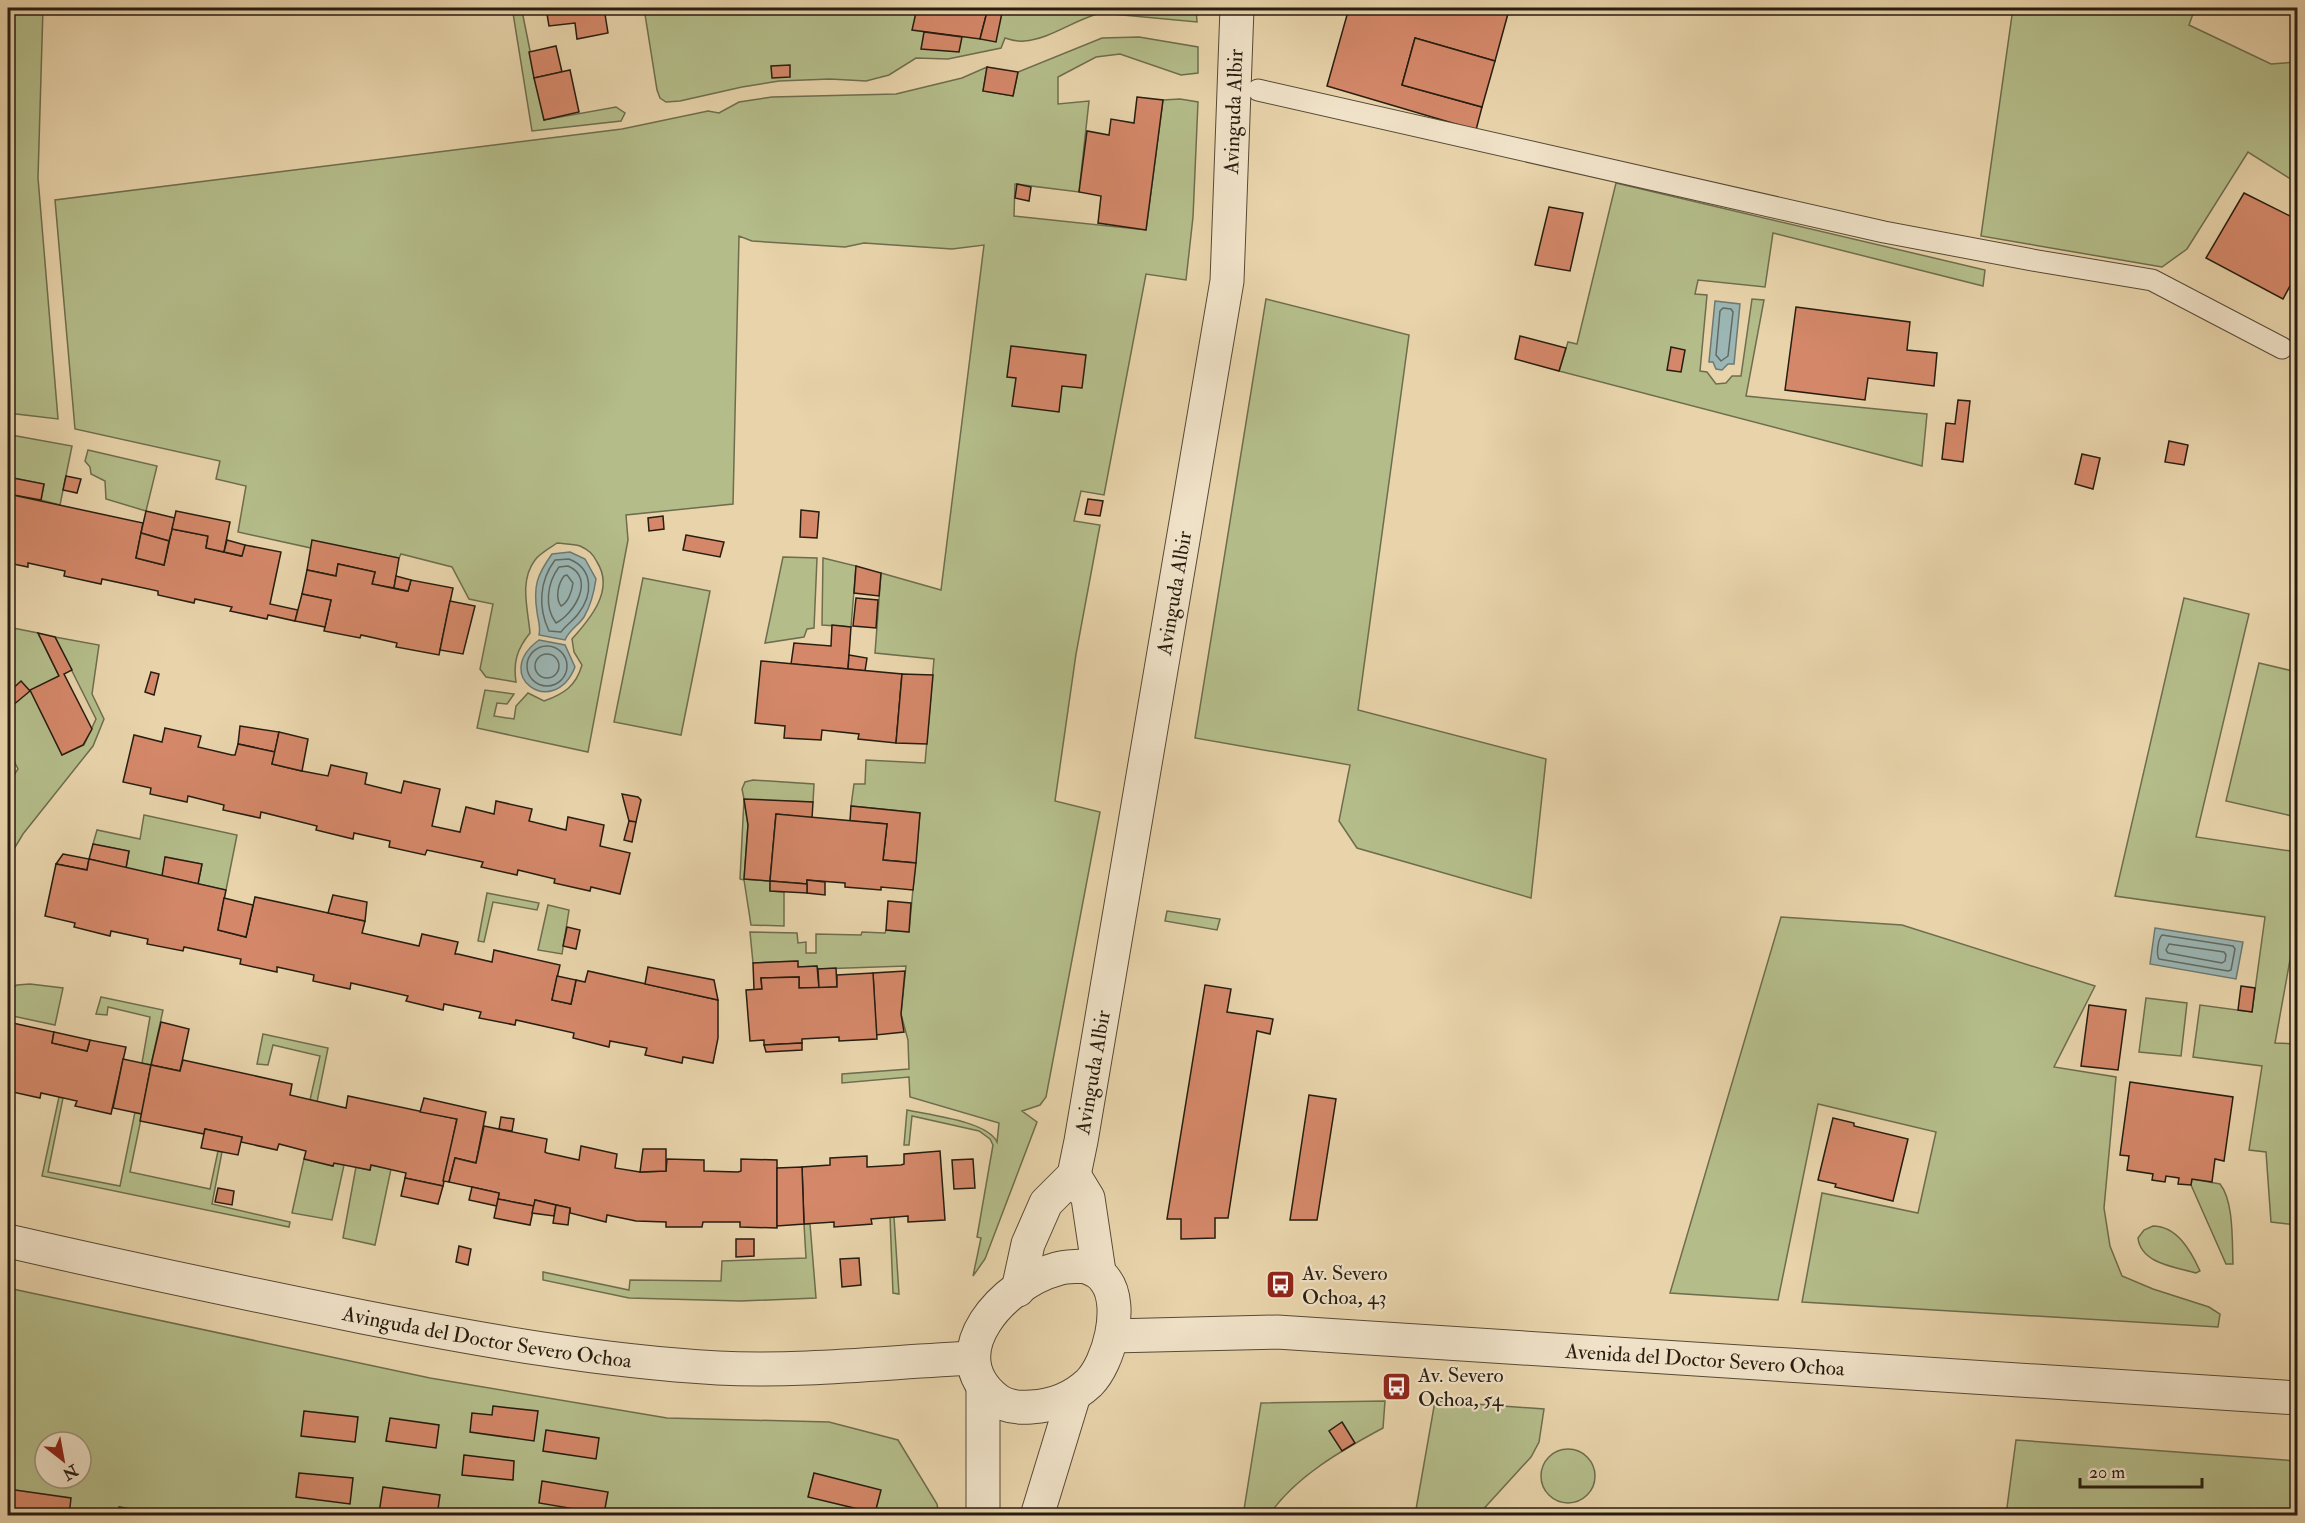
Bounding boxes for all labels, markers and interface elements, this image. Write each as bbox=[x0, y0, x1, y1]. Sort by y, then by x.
street label: Avinguda Albir bbox=[1218, 48, 1249, 176]
street label: Avinguda Albir bbox=[1151, 529, 1198, 658]
street label: Avinguda Albir bbox=[1069, 1008, 1117, 1137]
place label: Av. Severo Ochoa, 43 bbox=[1301, 1260, 1388, 1311]
bus stop icon: Av. Severo Ochoa, 43 bbox=[1265, 1269, 1297, 1301]
street label: Avinguda del Doctor Severo Ochoa bbox=[339, 1300, 633, 1375]
street label: Avenida del Doctor Severo Ochoa bbox=[1564, 1338, 1846, 1383]
place label: Av. Severo Ochoa, 54 bbox=[1417, 1362, 1505, 1413]
bus stop icon: Av. Severo Ochoa, 54 bbox=[1381, 1371, 1413, 1403]
north arrow bbox=[33, 1430, 93, 1490]
scale bar bbox=[2080, 1451, 2202, 1489]
text: N bbox=[58, 1459, 82, 1485]
text: 20 m bbox=[2089, 1461, 2125, 1484]

